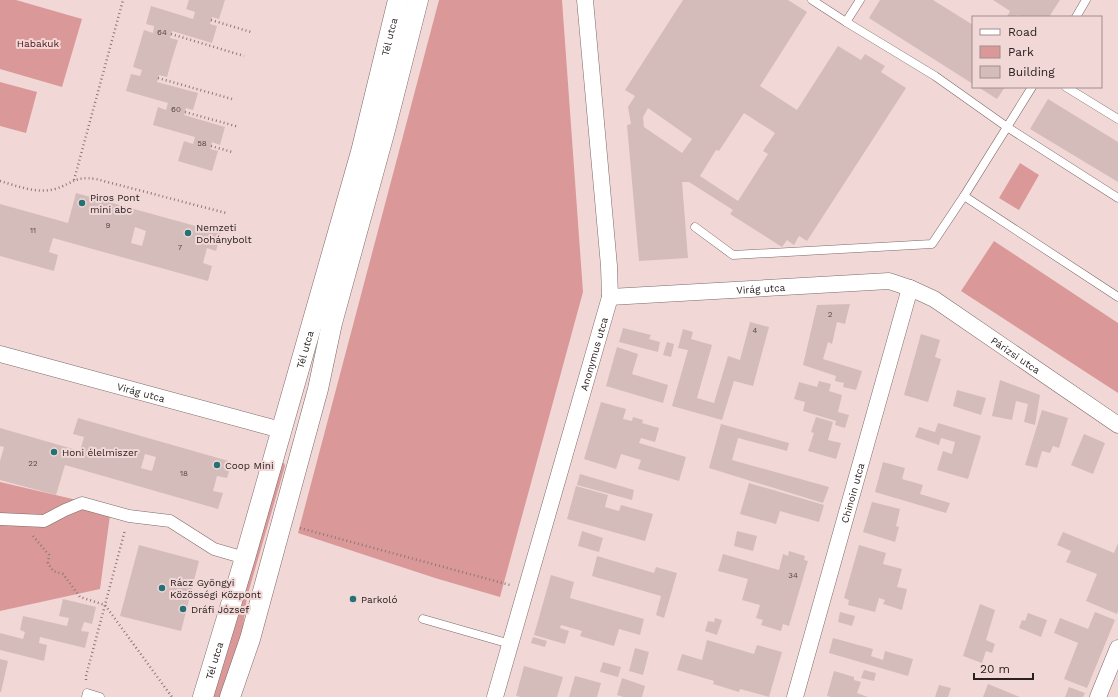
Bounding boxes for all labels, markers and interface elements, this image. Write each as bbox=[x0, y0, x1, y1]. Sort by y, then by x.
street label: Tél utca bbox=[379, 16, 399, 57]
legend bbox=[972, 16, 1102, 88]
text: Road bbox=[1008, 25, 1037, 39]
house number: 64 bbox=[157, 28, 167, 37]
park label: Habakuk bbox=[17, 38, 60, 49]
text: Park bbox=[1008, 45, 1034, 59]
text: Building bbox=[1008, 65, 1055, 79]
house number: 60 bbox=[171, 105, 181, 114]
house number: 58 bbox=[197, 139, 207, 148]
place label: Piros Pont mini abc bbox=[90, 192, 140, 215]
marker: Piros Pont mini abc bbox=[77, 198, 87, 208]
house number: 9 bbox=[106, 221, 111, 230]
place label: Nemzeti Dohánybolt bbox=[196, 222, 252, 245]
house number: 11 bbox=[30, 226, 36, 235]
marker: Nemzeti Dohánybolt bbox=[183, 228, 193, 238]
house number: 7 bbox=[178, 243, 183, 252]
street label: Virág utca bbox=[736, 281, 786, 295]
house number: 2 bbox=[828, 310, 833, 319]
street label: Anonymus utca bbox=[578, 315, 610, 392]
house number: 4 bbox=[753, 326, 758, 335]
street label: Tél utca bbox=[294, 329, 315, 370]
street label: Párizsi utca bbox=[989, 334, 1043, 376]
street label: Virág utca bbox=[116, 380, 166, 404]
marker: Honi élelmiszer bbox=[49, 447, 59, 457]
place label: Honi élelmiszer bbox=[62, 447, 138, 458]
house number: 22 bbox=[28, 459, 38, 468]
marker: Coop Mini bbox=[212, 460, 222, 470]
place label: Coop Mini bbox=[225, 460, 274, 471]
street label: Chinoin utca bbox=[839, 461, 866, 524]
house number: 18 bbox=[180, 469, 188, 478]
house number: 34 bbox=[788, 571, 798, 580]
place label: Rácz Gyöngyi Közösségi Központ bbox=[170, 577, 262, 600]
marker: Rácz Gyöngyi Közösségi Központ bbox=[157, 583, 167, 593]
marker: Parkoló bbox=[348, 594, 358, 604]
place label: Parkoló bbox=[361, 594, 397, 605]
marker: Dráfi József bbox=[178, 604, 188, 614]
place label: Dráfi József bbox=[191, 604, 249, 615]
street label: Tél utca bbox=[203, 640, 225, 681]
scale bar bbox=[974, 655, 1033, 681]
text: 20 m bbox=[980, 662, 1010, 676]

